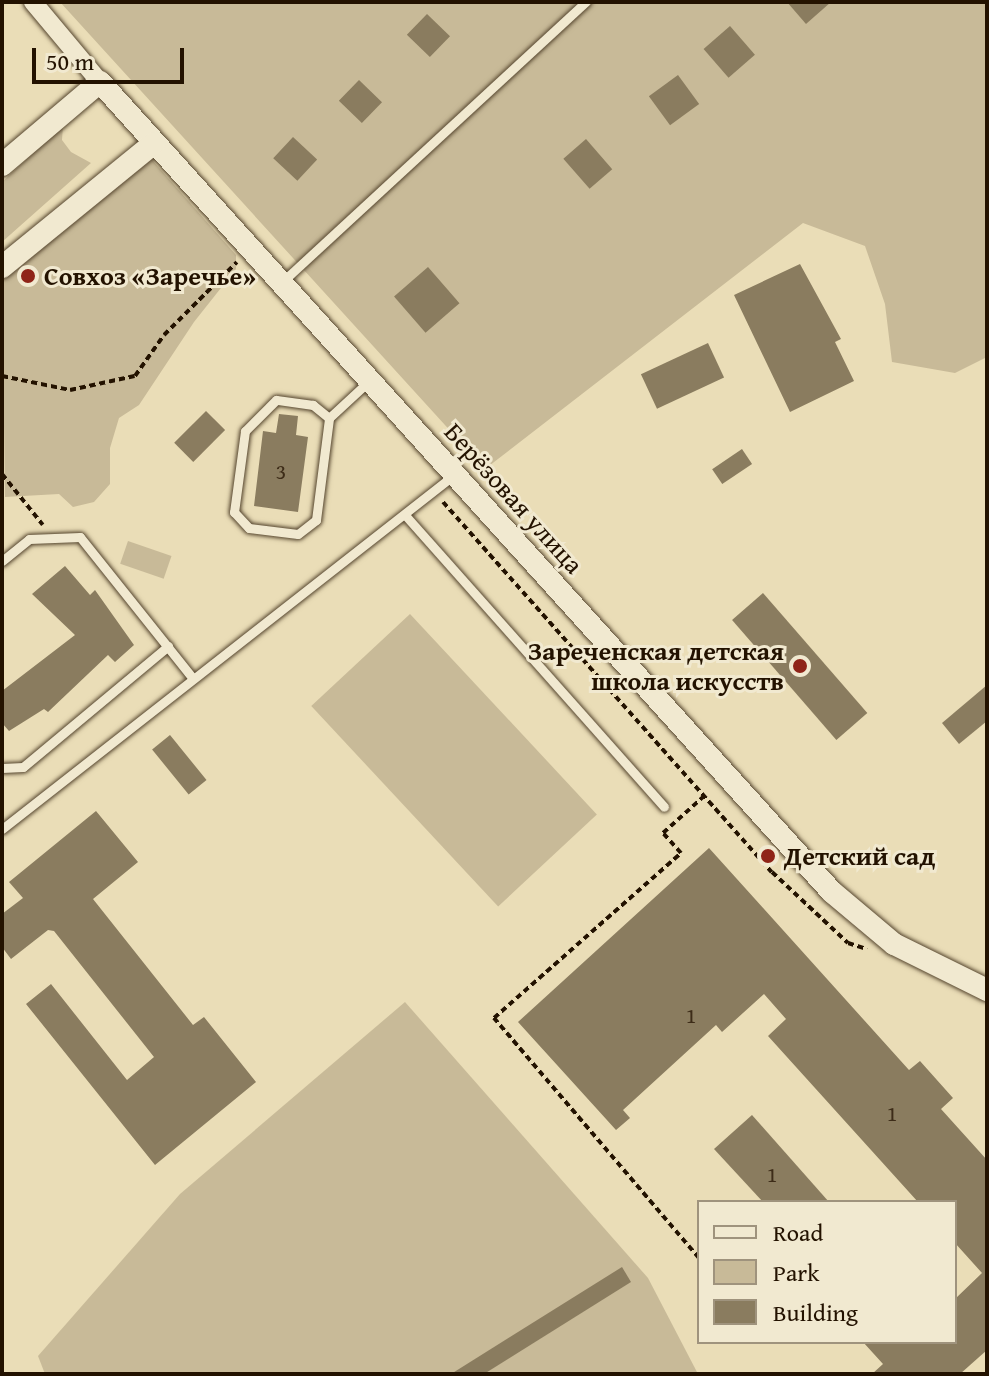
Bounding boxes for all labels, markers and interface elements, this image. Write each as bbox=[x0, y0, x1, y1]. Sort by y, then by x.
scale bar bbox=[36, 32, 188, 82]
text: 50 m bbox=[46, 44, 94, 79]
place label: Совхоз «Заречье» bbox=[44, 260, 256, 292]
marker: Совхоз «Заречье» bbox=[19, 267, 37, 285]
street label: Берёзовая улица bbox=[438, 416, 590, 580]
house number: 3 bbox=[276, 459, 286, 485]
place label: Зареченская детская школа искусств bbox=[528, 635, 784, 696]
marker: Зареченская детская школа искусств bbox=[791, 657, 809, 675]
place label: Детский сад bbox=[784, 840, 935, 872]
marker: Детский сад bbox=[759, 847, 777, 865]
house number: 1 bbox=[686, 1003, 696, 1029]
house number: 1 bbox=[887, 1101, 897, 1127]
house number: 1 bbox=[767, 1162, 777, 1188]
legend bbox=[697, 1200, 957, 1344]
text: Road bbox=[773, 1215, 823, 1250]
text: Park bbox=[773, 1255, 819, 1290]
text: Building bbox=[773, 1295, 858, 1330]

